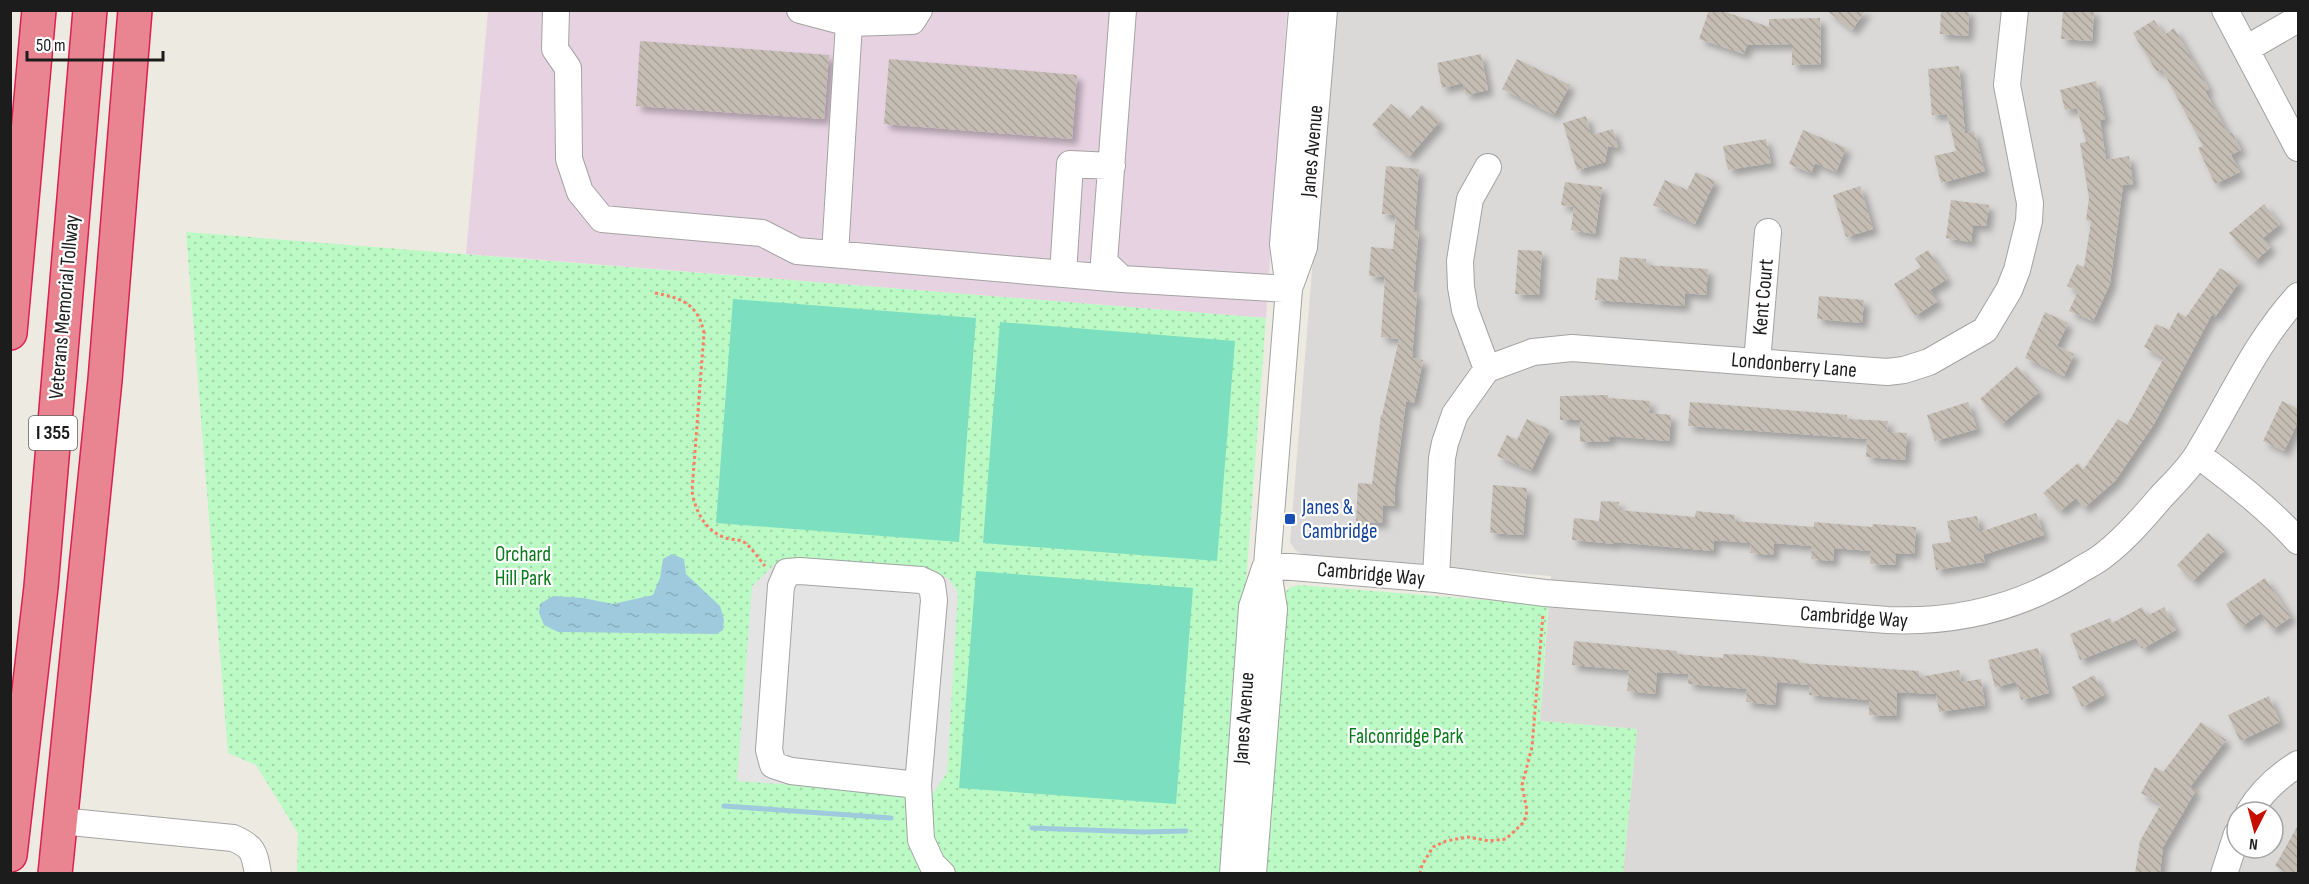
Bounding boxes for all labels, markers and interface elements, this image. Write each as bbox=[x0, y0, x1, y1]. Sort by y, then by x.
scale bar bbox=[27, 24, 164, 62]
text: 50 m bbox=[36, 35, 66, 56]
street label: Janes Avenue bbox=[1295, 104, 1328, 199]
street label: Veterans Memorial Tollway bbox=[43, 214, 85, 400]
street label: Kent Court bbox=[1747, 258, 1779, 336]
street label: Londonberry Lane bbox=[1730, 347, 1858, 383]
road number: I 355 bbox=[29, 416, 77, 450]
place label: Janes & Cambridge bbox=[1301, 495, 1378, 544]
marker: Janes & Cambridge bbox=[1283, 512, 1297, 526]
park label: Orchard Hill Park bbox=[495, 542, 551, 591]
street label: Cambridge Way bbox=[1316, 557, 1426, 591]
street label: Cambridge Way bbox=[1799, 601, 1909, 633]
street label: Janes Avenue bbox=[1228, 671, 1260, 766]
park label: Falconridge Park bbox=[1348, 724, 1464, 749]
north arrow bbox=[2225, 800, 2285, 860]
text: N bbox=[2248, 834, 2259, 853]

